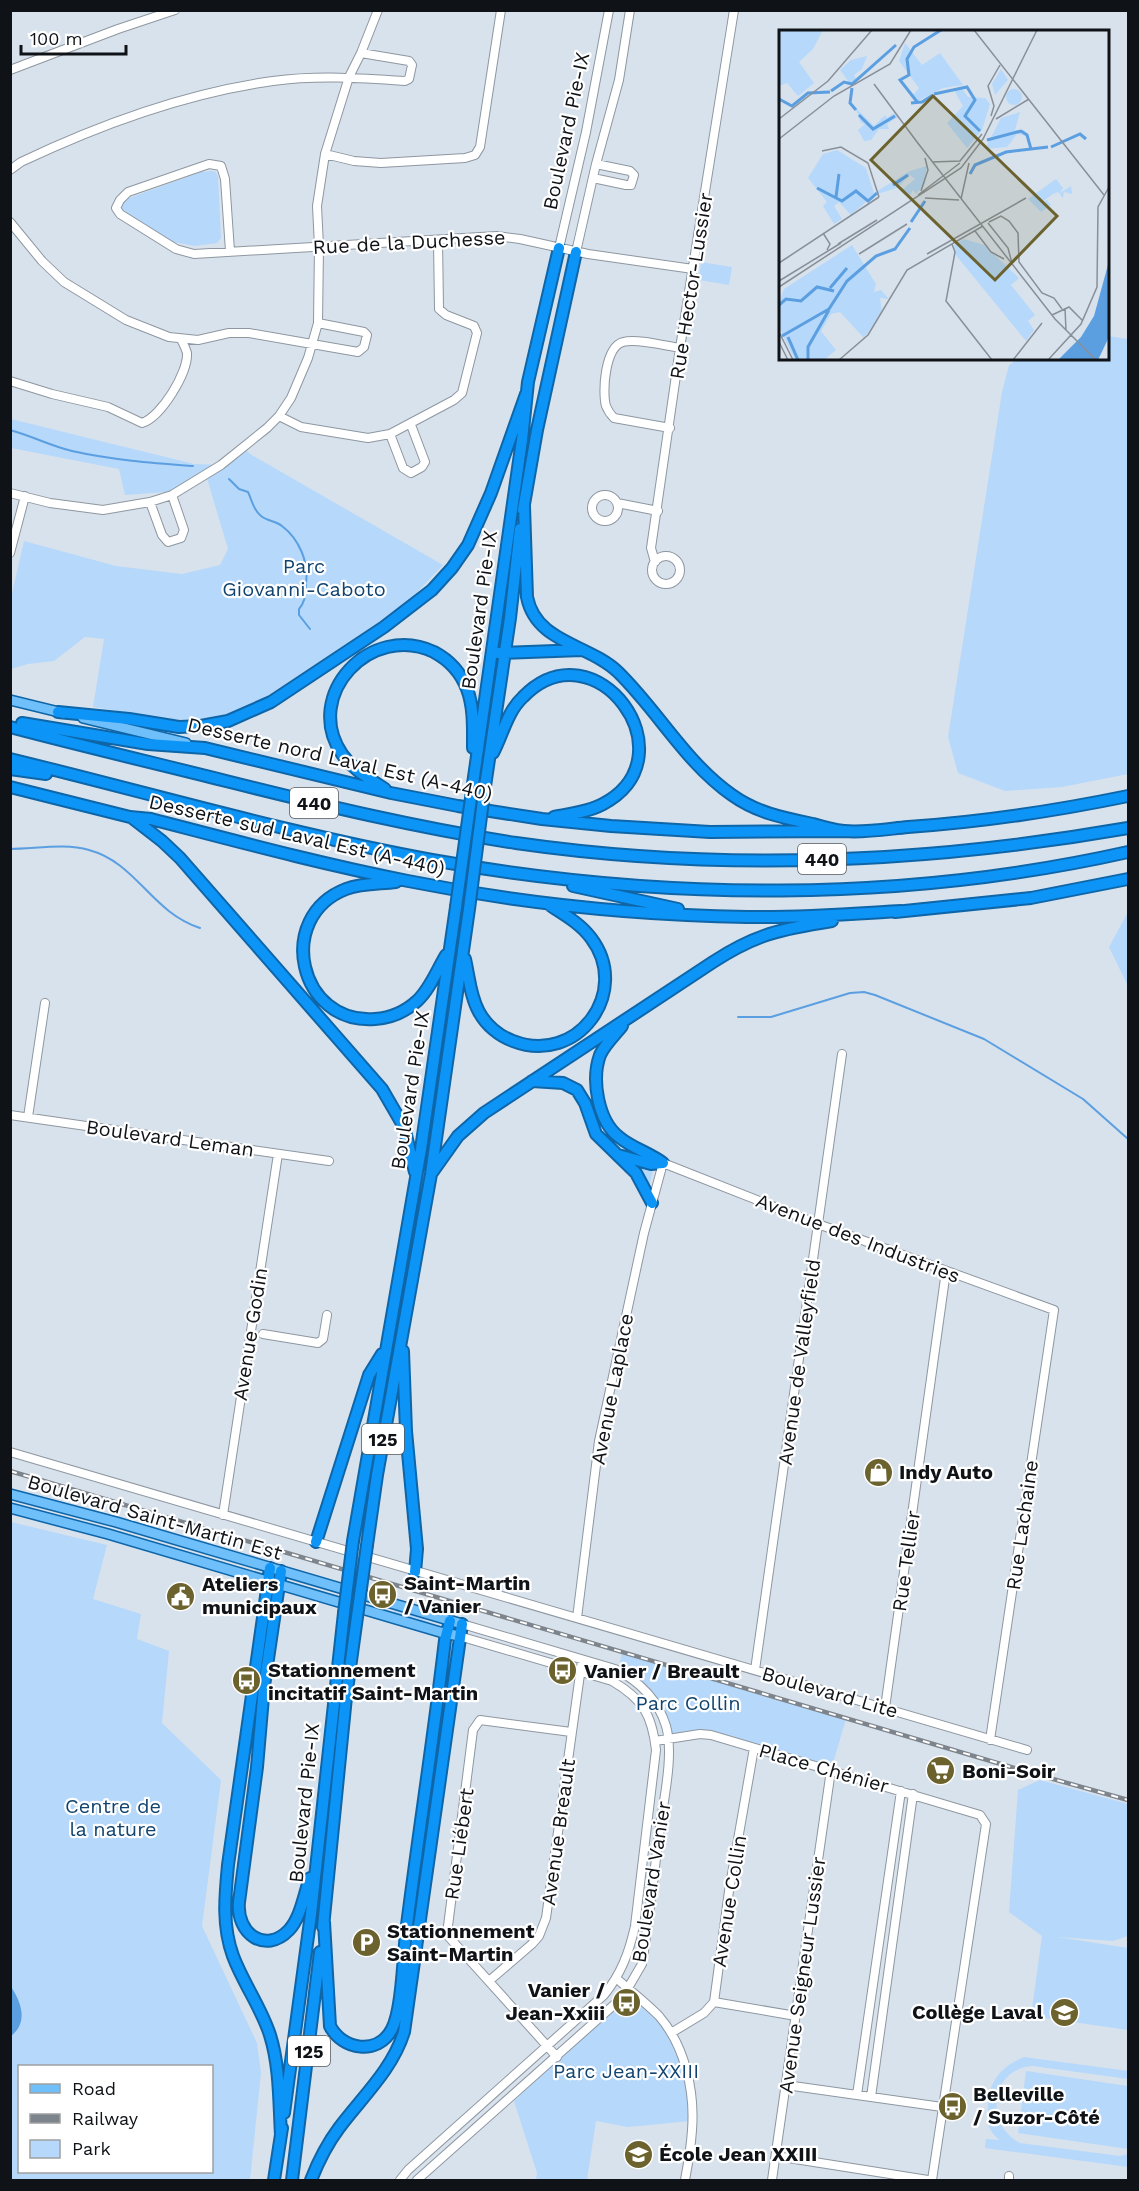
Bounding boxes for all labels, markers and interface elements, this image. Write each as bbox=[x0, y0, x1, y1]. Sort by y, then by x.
scale bar bbox=[21, 18, 126, 56]
text: 100 m bbox=[30, 28, 83, 49]
inset map bbox=[779, 30, 1109, 360]
street label: Boulevard Pie-IX bbox=[538, 50, 594, 212]
street label: Rue Hector-Lussier bbox=[664, 191, 718, 381]
street label: Rue de la Duchesse bbox=[312, 225, 506, 259]
street label: Boulevard Pie-IX bbox=[456, 529, 502, 691]
park label: Parc Giovanni-Caboto bbox=[222, 554, 386, 601]
street label: Desserte nord Laval Est (A-440) bbox=[185, 712, 495, 806]
road number: 440 bbox=[290, 788, 338, 818]
street label: Desserte sud Laval Est (A-440) bbox=[147, 789, 447, 881]
road number: 440 bbox=[798, 844, 846, 874]
street label: Boulevard Pie-IX bbox=[386, 1009, 434, 1171]
street label: Boulevard Leman bbox=[84, 1114, 256, 1162]
street label: Avenue des Industries bbox=[753, 1188, 963, 1288]
street label: Avenue de Valleyfield bbox=[773, 1257, 825, 1467]
street label: Avenue Godin bbox=[228, 1266, 272, 1402]
street label: Avenue Laplace bbox=[586, 1311, 638, 1467]
road number: 125 bbox=[362, 1424, 404, 1454]
shop icon: Indy Auto bbox=[862, 1456, 894, 1488]
street label: Rue Lachaine bbox=[1001, 1458, 1043, 1592]
place label: Indy Auto bbox=[899, 1460, 993, 1484]
street label: Boulevard Saint-Martin Est bbox=[25, 1469, 286, 1565]
street label: Rue Tellier bbox=[887, 1509, 925, 1613]
place label: Saint-Martin / Vanier bbox=[404, 1571, 530, 1618]
place label: Ateliers municipaux bbox=[202, 1572, 317, 1619]
bus stop icon: Saint-Martin / Vanier bbox=[367, 1579, 399, 1611]
public building icon: Ateliers municipaux bbox=[165, 1580, 197, 1612]
bus stop icon: Vanier / Breault bbox=[547, 1655, 579, 1687]
place label: Stationnement incitatif Saint-Martin bbox=[268, 1658, 478, 1705]
place label: Vanier / Breault bbox=[584, 1659, 740, 1683]
street label: Boulevard Lite bbox=[759, 1661, 901, 1723]
bus stop icon: Stationnement incitatif Saint-Martin bbox=[231, 1665, 263, 1697]
park label: Parc Collin bbox=[635, 1691, 741, 1715]
street label: Boulevard Pie-IX bbox=[284, 1722, 324, 1884]
street label: Place Chénier bbox=[756, 1738, 892, 1798]
supermarket icon: Boni-Soir bbox=[925, 1755, 957, 1787]
street label: Avenue Breault bbox=[536, 1757, 580, 1907]
place label: Boni-Soir bbox=[962, 1759, 1056, 1783]
street label: Rue Liébert bbox=[439, 1786, 479, 1901]
park label: Centre de la nature bbox=[65, 1794, 161, 1841]
street label: Boulevard Vanier bbox=[626, 1800, 676, 1964]
street label: Avenue Collin bbox=[707, 1833, 751, 1969]
street label: Avenue Seigneur Lussier bbox=[773, 1855, 831, 2095]
place label: Stationnement Saint-Martin bbox=[387, 1919, 535, 1966]
parking icon: Stationnement Saint-Martin bbox=[350, 1927, 382, 1959]
place label: Vanier / Jean-Xxiii bbox=[505, 1978, 606, 2025]
bus stop icon: Vanier / Jean-Xxiii bbox=[610, 1986, 642, 2018]
school or university icon: Collège Laval bbox=[1048, 1996, 1080, 2028]
place label: Collège Laval bbox=[912, 2000, 1043, 2024]
road number: 125 bbox=[288, 2036, 330, 2066]
park label: Parc Jean-XXIII bbox=[553, 2059, 699, 2083]
legend bbox=[18, 2065, 213, 2173]
text: Road bbox=[72, 2078, 116, 2099]
place label: Belleville / Suzor-Côté bbox=[973, 2082, 1100, 2129]
bus stop icon: Belleville / Suzor-Côté bbox=[936, 2090, 968, 2122]
text: Railway bbox=[72, 2108, 139, 2129]
text: Park bbox=[72, 2138, 111, 2159]
school or university icon: École Jean XXIII bbox=[622, 2138, 654, 2170]
place label: École Jean XXIII bbox=[659, 2142, 817, 2166]

